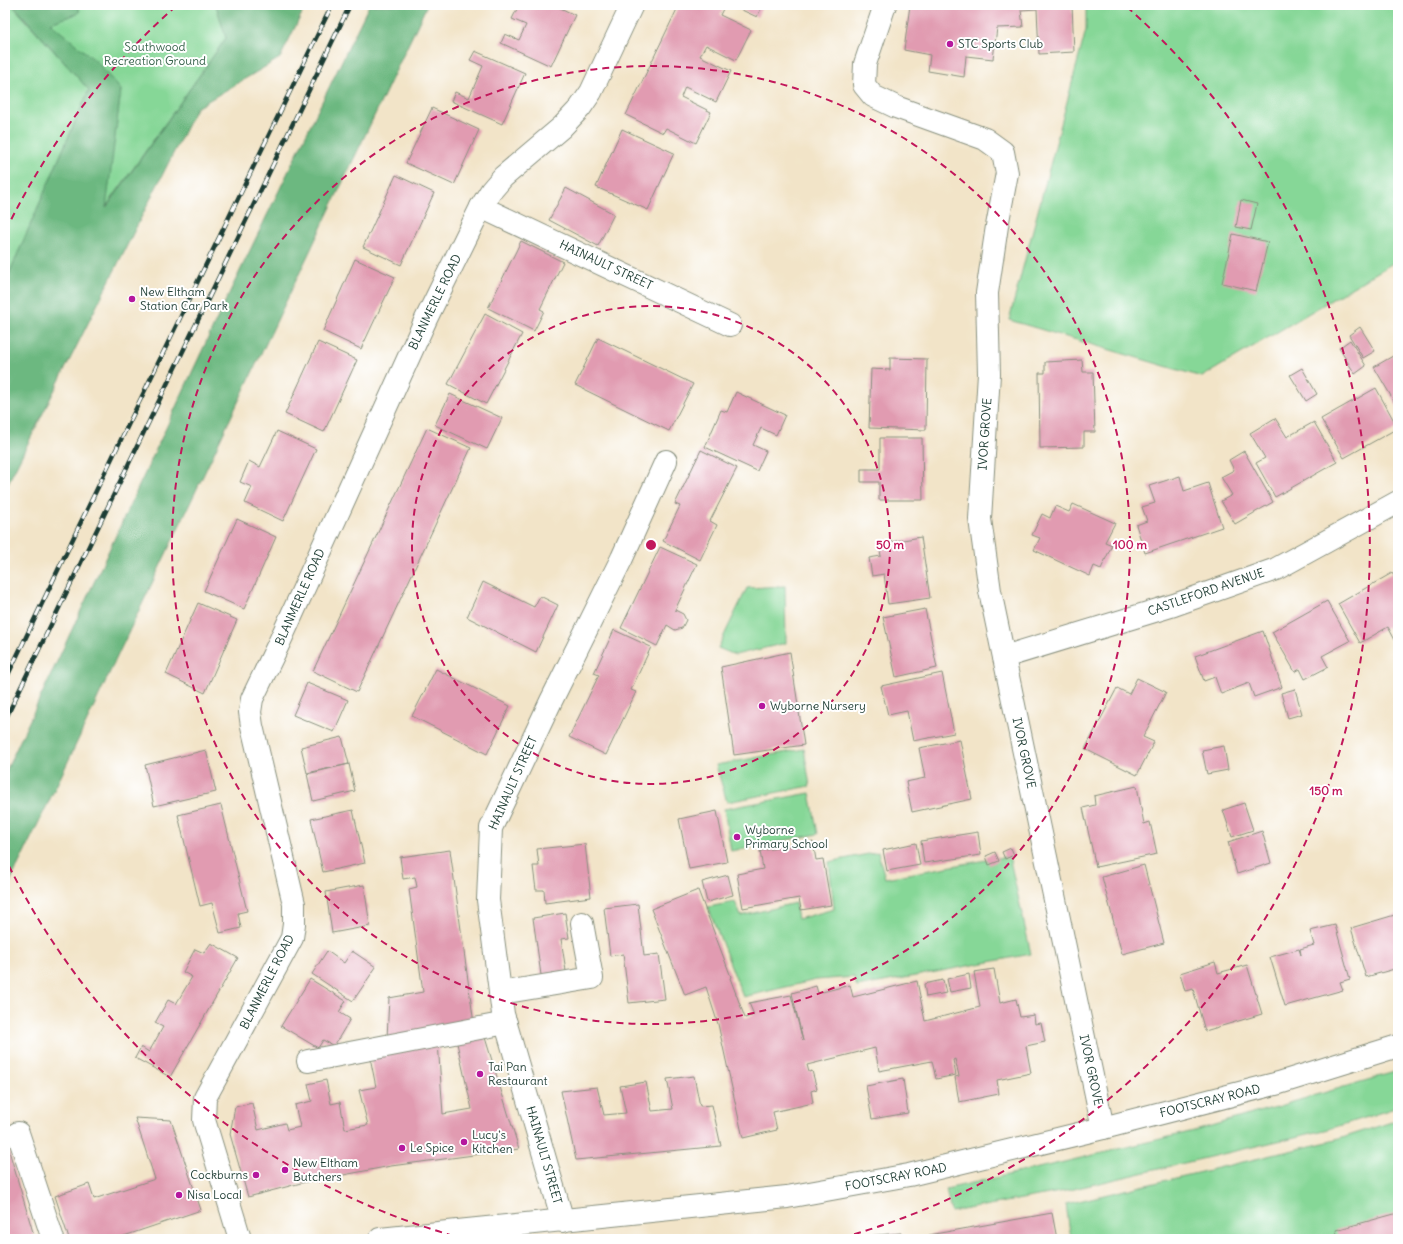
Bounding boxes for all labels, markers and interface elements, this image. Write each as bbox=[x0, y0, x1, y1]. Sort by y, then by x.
place label: STC Sports Club bbox=[958, 36, 1043, 51]
park label: Southwood Recreation Ground bbox=[104, 39, 206, 68]
marker: STC Sports Club bbox=[945, 39, 955, 49]
street label: HAINAULT STREET bbox=[557, 236, 655, 293]
street label: BLANMERLE ROAD bbox=[405, 252, 464, 352]
place label: New Eltham Station Car Park bbox=[140, 284, 228, 313]
marker: New Eltham Station Car Park bbox=[127, 294, 137, 304]
street label: IVOR GROVE bbox=[974, 397, 995, 471]
text: 50 m bbox=[876, 537, 905, 552]
text: 100 m bbox=[1113, 537, 1147, 552]
centre of rings bbox=[644, 538, 658, 552]
street label: BLANMERLE ROAD bbox=[271, 546, 328, 648]
street label: CASTLEFORD AVENUE bbox=[1145, 564, 1266, 619]
place label: Wyborne Nursery bbox=[770, 698, 866, 713]
marker: Wyborne Nursery bbox=[757, 701, 767, 711]
street label: IVOR GROVE bbox=[1010, 716, 1039, 790]
street label: HAINAULT STREET bbox=[485, 734, 540, 832]
text: 150 m bbox=[1310, 783, 1343, 798]
place label: Wyborne Primary School bbox=[745, 822, 828, 851]
marker: Wyborne Primary School bbox=[732, 832, 742, 842]
street label: BLANMERLE ROAD bbox=[236, 932, 297, 1032]
street label: IVOR GROVE bbox=[1077, 1033, 1106, 1107]
place label: Tai Pan Restaurant bbox=[488, 1059, 548, 1088]
marker: Tai Pan Restaurant bbox=[475, 1069, 485, 1079]
street label: FOOTSCRAY ROAD bbox=[1158, 1081, 1262, 1120]
street label: HAINAULT STREET bbox=[523, 1104, 566, 1206]
place label: Lucy's Kitchen bbox=[472, 1127, 513, 1156]
marker: Lucy's Kitchen bbox=[459, 1137, 469, 1147]
place label: Le Spice bbox=[410, 1140, 454, 1155]
marker: Le Spice bbox=[397, 1143, 407, 1153]
place label: New Eltham Butchers bbox=[293, 1155, 359, 1184]
street label: FOOTSCRAY ROAD bbox=[844, 1159, 948, 1194]
marker: New Eltham Butchers bbox=[280, 1165, 290, 1175]
place label: Cockburns bbox=[190, 1167, 248, 1182]
marker: Cockburns bbox=[251, 1170, 261, 1180]
place label: Nisa Local bbox=[187, 1187, 242, 1202]
marker: Nisa Local bbox=[174, 1190, 184, 1200]

